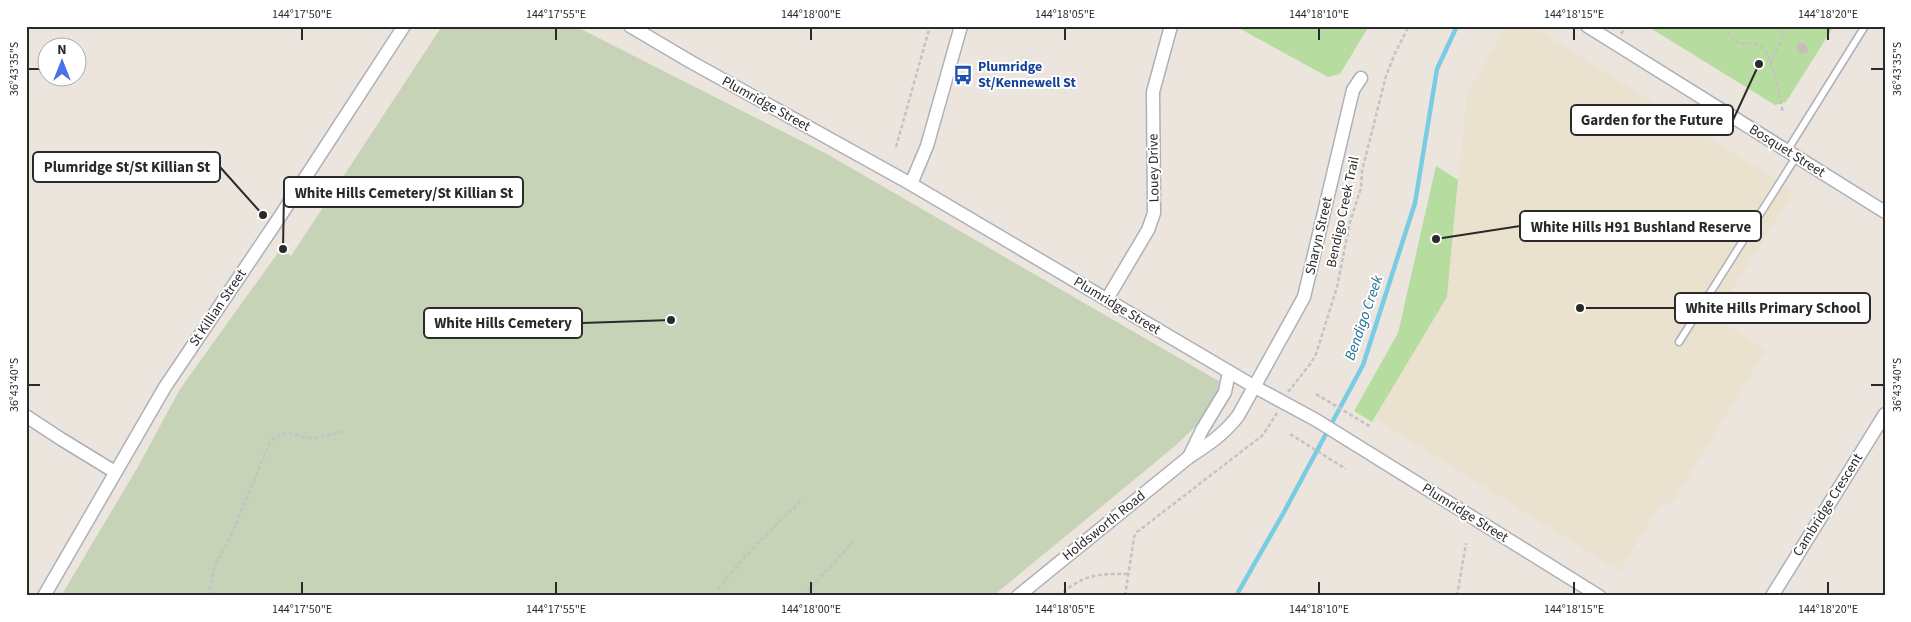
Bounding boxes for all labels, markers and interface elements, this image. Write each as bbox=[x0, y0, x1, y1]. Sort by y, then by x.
text: 144°17'50"E bbox=[272, 6, 332, 23]
text: 144°17'55"E bbox=[526, 6, 586, 23]
text: 144°18'00"E bbox=[781, 6, 841, 23]
text: 144°18'05"E bbox=[1035, 6, 1095, 23]
text: 144°18'10"E bbox=[1289, 6, 1349, 23]
text: 144°18'15"E bbox=[1544, 6, 1604, 23]
text: 144°18'20"E bbox=[1798, 6, 1858, 23]
north arrow bbox=[38, 38, 88, 88]
text: N bbox=[57, 40, 67, 60]
text: 36°43'35"S bbox=[6, 42, 23, 96]
text: 36°43'35"S bbox=[1889, 42, 1906, 96]
place label: Plumridge St/Kennewell St bbox=[978, 57, 1076, 93]
bus stop icon: Plumridge St/Kennewell St bbox=[952, 64, 974, 86]
street label: Plumridge Street bbox=[718, 71, 814, 137]
callout: Garden for the Future bbox=[1571, 105, 1733, 135]
text: Garden for the Future bbox=[1581, 110, 1723, 131]
street label: Bosquet Street bbox=[1745, 120, 1829, 183]
street label: Louey Drive bbox=[1143, 134, 1165, 202]
callout: Plumridge St/St Killian St bbox=[33, 152, 220, 182]
street label: Bendigo Creek Trail bbox=[1321, 154, 1365, 269]
text: Plumridge St/St Killian St bbox=[44, 157, 210, 178]
callout: White Hills Cemetery/St Killian St bbox=[284, 177, 523, 207]
text: White Hills Cemetery/St Killian St bbox=[295, 183, 514, 204]
street label: Sharyn Street bbox=[1300, 195, 1338, 277]
callout: White Hills H91 Bushland Reserve bbox=[1520, 211, 1761, 241]
text: White Hills H91 Bushland Reserve bbox=[1531, 217, 1751, 238]
street label: St Killian Street bbox=[185, 265, 251, 351]
street label: Plumridge Street bbox=[1070, 272, 1165, 340]
water label: Bendigo Creek bbox=[1340, 272, 1389, 363]
callout: White Hills Primary School bbox=[1675, 293, 1870, 323]
text: White Hills Primary School bbox=[1685, 298, 1861, 319]
callout: White Hills Cemetery bbox=[424, 308, 582, 338]
text: White Hills Cemetery bbox=[434, 313, 572, 334]
text: 36°43'40"S bbox=[6, 358, 23, 412]
text: 36°43'40"S bbox=[1889, 358, 1906, 412]
street label: Cambridge Crescent bbox=[1788, 449, 1868, 560]
street label: Plumridge Street bbox=[1418, 478, 1512, 548]
street label: Holdsworth Road bbox=[1058, 486, 1150, 566]
text: 144°17'50"E bbox=[272, 601, 332, 618]
text: 144°17'55"E bbox=[526, 601, 586, 618]
text: 144°18'00"E bbox=[781, 601, 841, 618]
text: 144°18'05"E bbox=[1035, 601, 1095, 618]
text: 144°18'10"E bbox=[1289, 601, 1349, 618]
text: 144°18'15"E bbox=[1544, 601, 1604, 618]
text: 144°18'20"E bbox=[1798, 601, 1858, 618]

